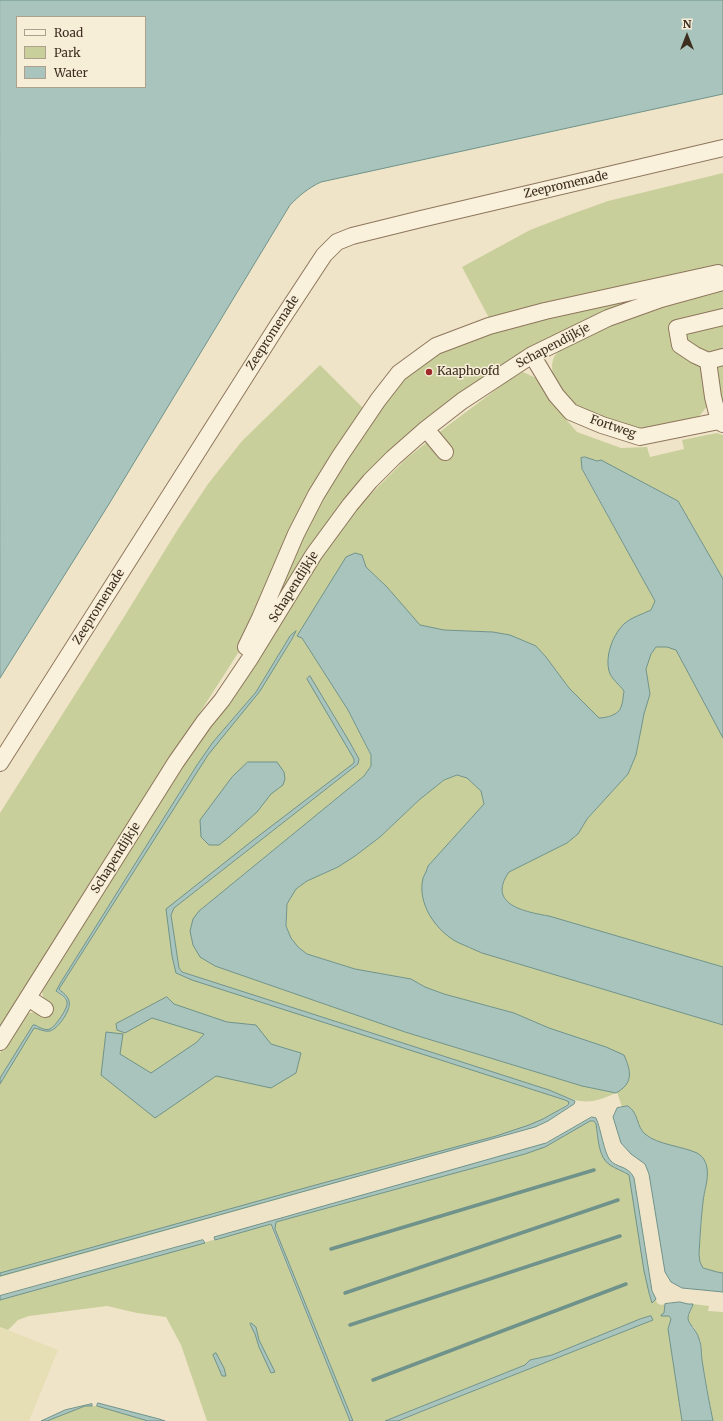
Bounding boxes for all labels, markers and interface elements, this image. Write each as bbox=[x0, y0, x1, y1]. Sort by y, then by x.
legend bbox=[16, 16, 146, 88]
north arrow bbox=[667, 16, 707, 56]
text: N bbox=[683, 17, 691, 31]
text: Road bbox=[54, 25, 83, 40]
text: Park bbox=[54, 45, 81, 60]
text: Water bbox=[54, 65, 88, 80]
street label: Zeepromenade bbox=[522, 168, 610, 202]
street label: Zeepromenade bbox=[244, 293, 302, 373]
street label: Schapendijkje bbox=[514, 321, 592, 371]
place label: Kaaphoofd bbox=[437, 365, 499, 379]
marker: Kaaphoofd bbox=[424, 367, 434, 377]
street label: Fortweg bbox=[588, 412, 638, 442]
street label: Schapendijkje bbox=[266, 549, 322, 625]
street label: Zeepromenade bbox=[70, 567, 128, 647]
street label: Schapendijkje bbox=[88, 820, 144, 896]

